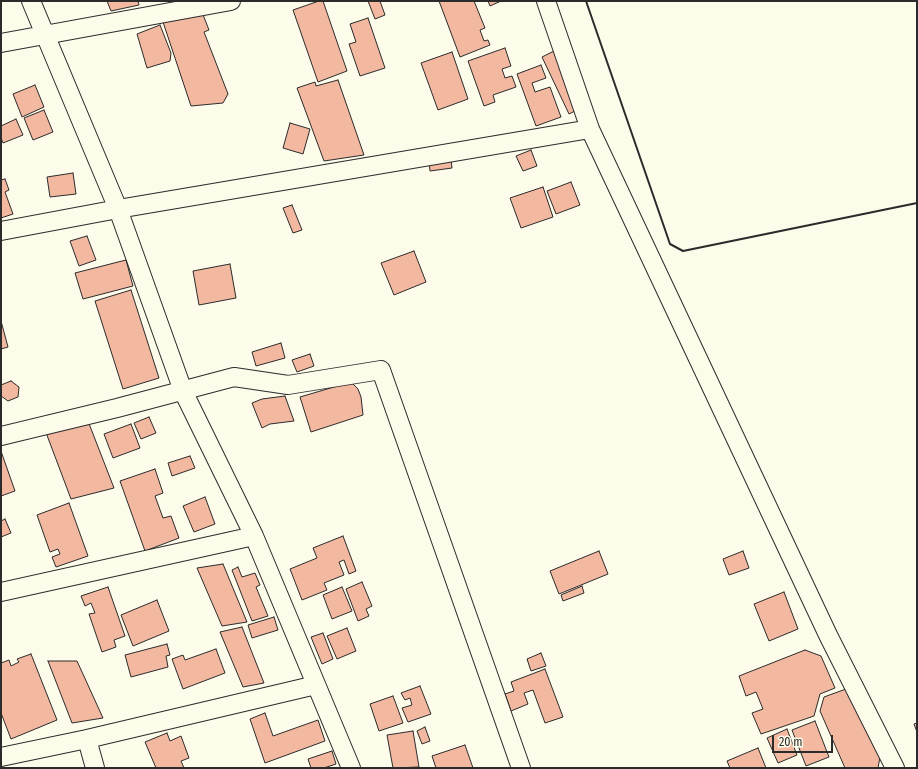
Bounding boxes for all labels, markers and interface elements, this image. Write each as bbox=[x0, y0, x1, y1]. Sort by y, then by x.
scale bar bbox=[774, 727, 835, 753]
text: 20 m bbox=[779, 735, 803, 749]

